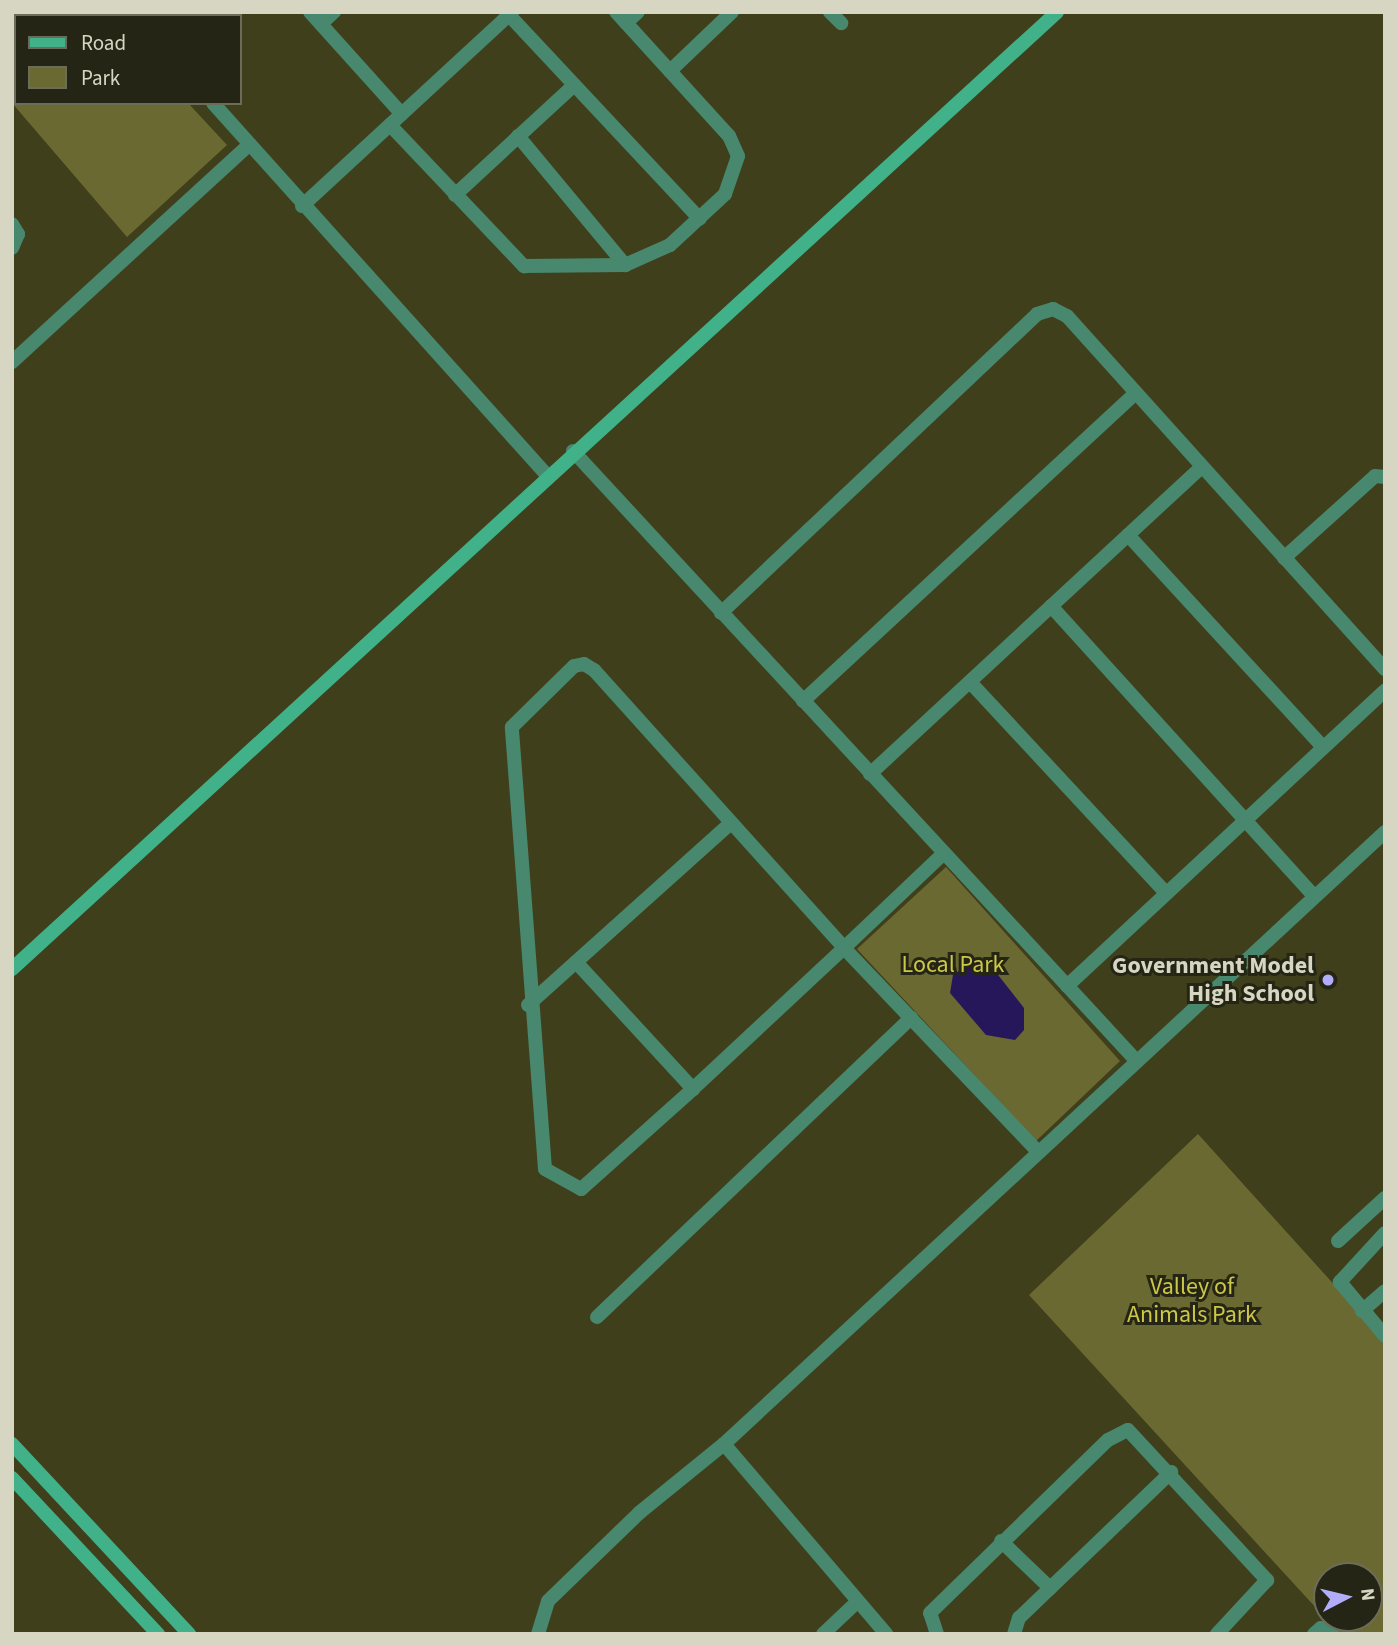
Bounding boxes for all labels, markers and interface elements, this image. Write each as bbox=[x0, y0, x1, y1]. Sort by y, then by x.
legend bbox=[14, 14, 242, 105]
text: Road bbox=[81, 28, 126, 58]
text: Park bbox=[81, 63, 120, 93]
park label: Local Park bbox=[902, 951, 1004, 979]
place label: Government Model High School bbox=[1112, 952, 1314, 1008]
marker: Government Model High School bbox=[1320, 972, 1336, 988]
park label: Valley of Animals Park bbox=[1127, 1273, 1257, 1329]
north arrow bbox=[1313, 1562, 1383, 1632]
text: N bbox=[1353, 1587, 1382, 1603]

